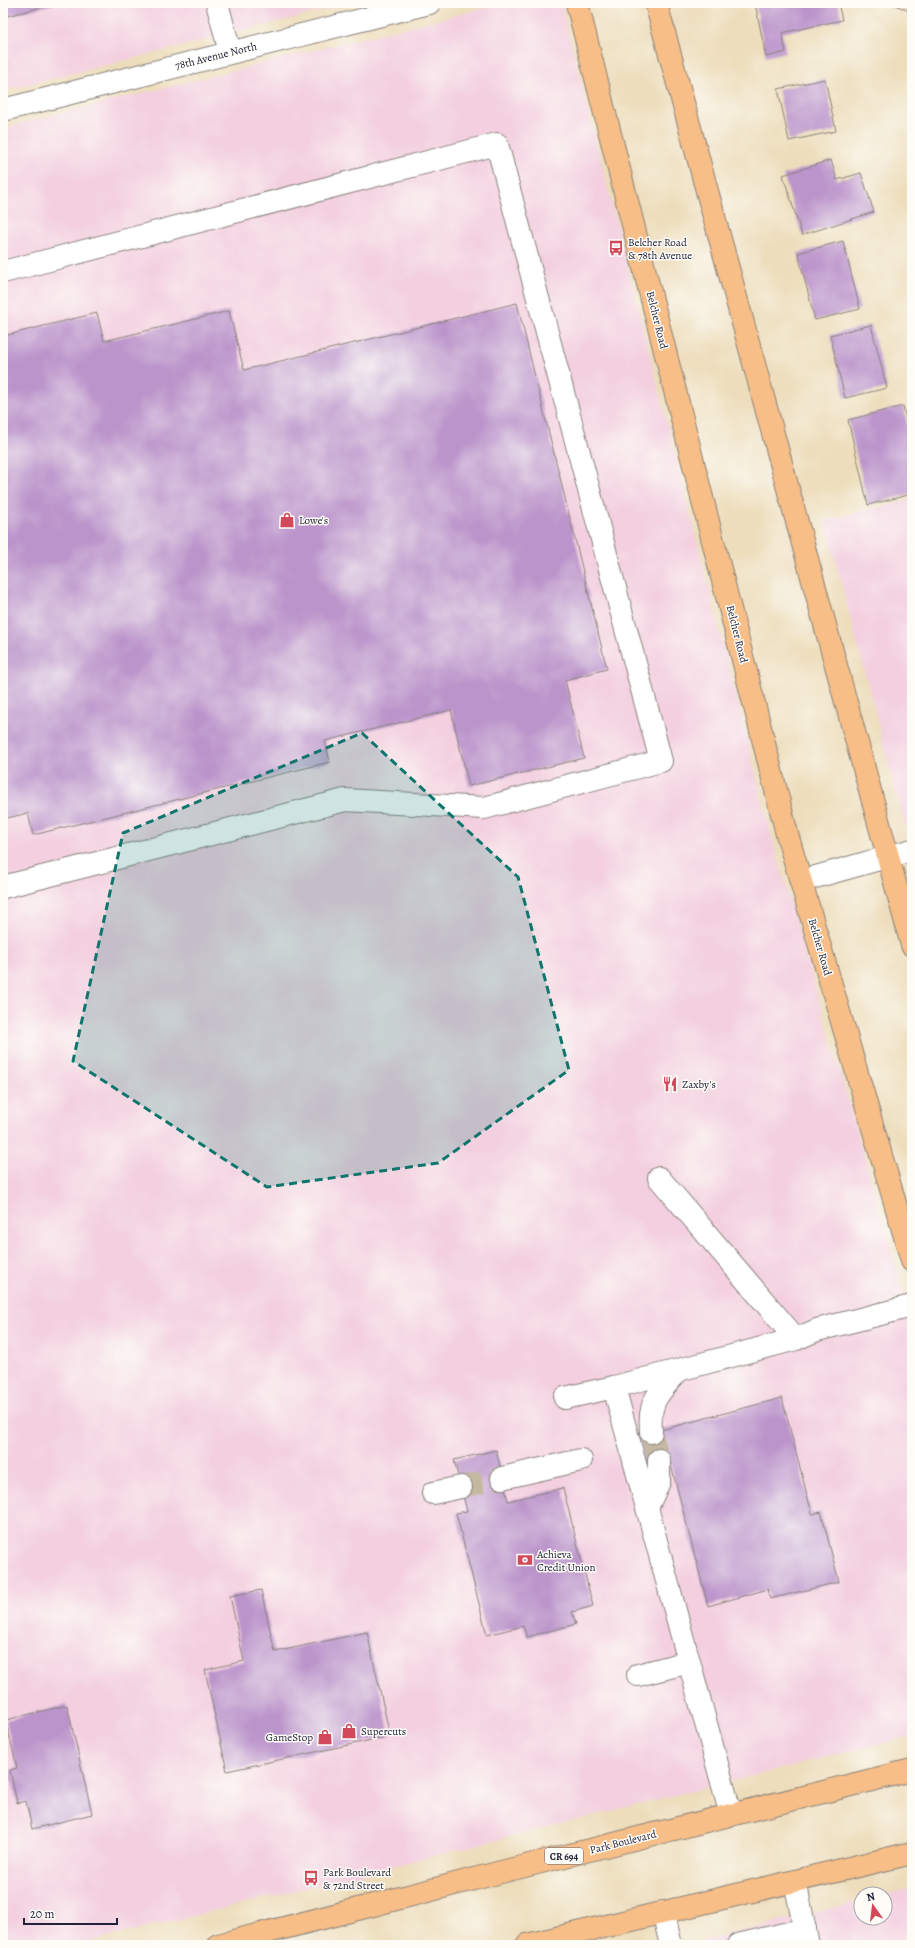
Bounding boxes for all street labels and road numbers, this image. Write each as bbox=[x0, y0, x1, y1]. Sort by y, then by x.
street label: 78th Avenue North bbox=[174, 39, 258, 73]
street label: Belcher Road bbox=[643, 290, 671, 350]
street label: Belcher Road bbox=[723, 604, 751, 664]
street label: Belcher Road bbox=[805, 917, 835, 977]
street label: Park Boulevard bbox=[588, 1826, 658, 1858]
road number: CR 694 bbox=[545, 1848, 583, 1864]

